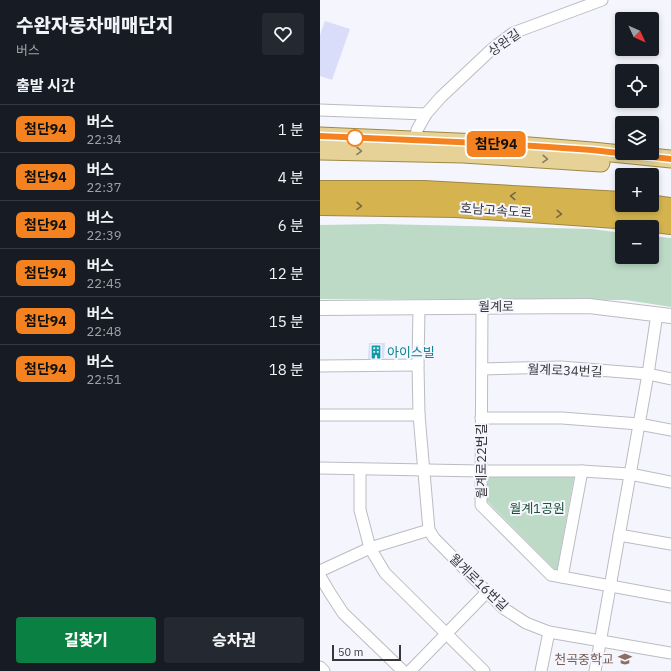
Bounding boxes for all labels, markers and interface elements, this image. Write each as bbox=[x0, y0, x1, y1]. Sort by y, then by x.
north arrow bbox=[615, 12, 659, 56]
map controls bbox=[615, 12, 659, 264]
text: 수완자동차매매단지 bbox=[16, 13, 173, 37]
button: heart bbox=[262, 13, 304, 55]
street label: 상완길 bbox=[485, 25, 524, 60]
text: 버스 bbox=[16, 42, 40, 59]
button: locate bbox=[615, 64, 659, 108]
text: 출발 시간 bbox=[16, 76, 75, 95]
text: 버스 bbox=[87, 112, 114, 131]
button: layers bbox=[615, 116, 659, 160]
text: 첨단94 bbox=[24, 120, 67, 138]
text: 1 분 bbox=[278, 120, 304, 139]
unlabelled marker bbox=[346, 129, 364, 147]
text: 22:34 bbox=[87, 131, 122, 148]
line badge: 첨단94 bbox=[468, 131, 524, 157]
text: 첨단94 bbox=[475, 135, 517, 153]
one-way arrow bbox=[356, 147, 362, 156]
one-way arrow bbox=[542, 155, 548, 164]
text: 버스 bbox=[87, 160, 114, 179]
text: 첨단94 bbox=[24, 168, 67, 186]
text: 4 분 bbox=[278, 168, 304, 187]
button: + bbox=[615, 168, 659, 212]
text: 22:37 bbox=[87, 179, 122, 196]
one-way arrow bbox=[510, 191, 516, 200]
street label: 호남고속도로 bbox=[460, 200, 532, 221]
one-way arrow bbox=[356, 202, 362, 210]
text: 버스 bbox=[87, 208, 114, 227]
one-way arrow bbox=[556, 210, 562, 218]
text: 첨단94 bbox=[24, 216, 67, 234]
text: 6 분 bbox=[278, 216, 304, 235]
button: − bbox=[615, 220, 659, 264]
text: 22:39 bbox=[87, 227, 122, 244]
text: 버스 bbox=[87, 256, 114, 275]
text: 첨단94 bbox=[24, 264, 67, 282]
text: 12 분 bbox=[269, 264, 304, 283]
text: 22:45 bbox=[87, 275, 122, 292]
street label: 월계로 bbox=[478, 298, 514, 315]
text: 버스 bbox=[87, 304, 114, 323]
text: 첨단94 bbox=[24, 312, 67, 330]
text: 15 분 bbox=[269, 312, 304, 331]
text: 22:48 bbox=[87, 323, 122, 340]
building icon: 아이스빌 bbox=[368, 344, 384, 360]
place label: 아이스빌 bbox=[387, 344, 435, 361]
text: 버스 bbox=[87, 352, 114, 371]
text: 첨단94 bbox=[24, 360, 67, 378]
text: 18 분 bbox=[269, 360, 304, 379]
street label: 월계로34번길 bbox=[527, 361, 603, 380]
text: 22:51 bbox=[87, 371, 122, 388]
street label: 월계로22번길 bbox=[473, 423, 490, 499]
park label: 월계1공원 bbox=[509, 500, 565, 517]
street label: 월계로16번길 bbox=[446, 550, 512, 615]
button: 길찾기 bbox=[16, 617, 156, 663]
button: 승차권 bbox=[164, 617, 304, 663]
scale bar bbox=[332, 643, 401, 662]
text: 50 m bbox=[338, 645, 363, 659]
place label: 천곡중학교 bbox=[554, 651, 614, 668]
school or university icon: 천곡중학교 bbox=[617, 651, 633, 667]

